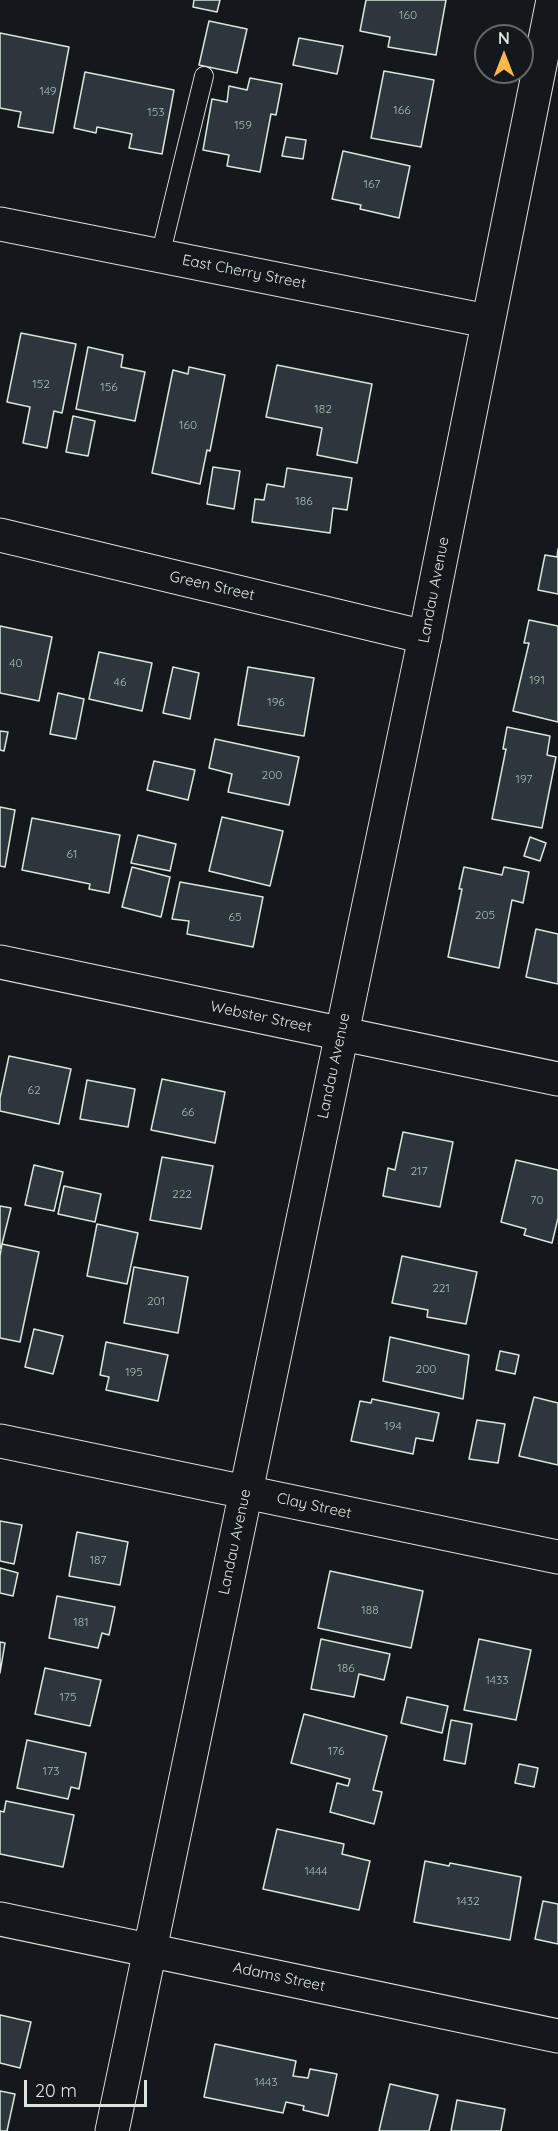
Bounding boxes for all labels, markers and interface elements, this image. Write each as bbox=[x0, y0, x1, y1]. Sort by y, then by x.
house number: 160 bbox=[399, 8, 417, 22]
north arrow bbox=[474, 24, 534, 84]
text: N bbox=[498, 28, 510, 48]
house number: 149 bbox=[39, 84, 57, 98]
house number: 166 bbox=[393, 103, 411, 117]
house number: 153 bbox=[147, 105, 165, 119]
house number: 159 bbox=[234, 118, 252, 132]
house number: 167 bbox=[363, 177, 381, 191]
street label: East Cherry Street bbox=[181, 251, 307, 293]
house number: 152 bbox=[32, 377, 50, 391]
house number: 156 bbox=[100, 380, 118, 394]
house number: 182 bbox=[314, 402, 332, 416]
house number: 160 bbox=[179, 418, 197, 432]
house number: 186 bbox=[295, 494, 313, 508]
street label: Landau Avenue bbox=[415, 535, 453, 645]
street label: Green Street bbox=[168, 567, 256, 605]
house number: 40 bbox=[9, 656, 23, 670]
house number: 191 bbox=[529, 673, 545, 687]
house number: 46 bbox=[114, 675, 126, 689]
house number: 196 bbox=[267, 695, 285, 709]
house number: 200 bbox=[262, 768, 282, 782]
house number: 197 bbox=[516, 772, 532, 786]
house number: 61 bbox=[67, 847, 77, 861]
house number: 205 bbox=[475, 908, 495, 922]
house number: 65 bbox=[229, 910, 241, 924]
street label: Webster Street bbox=[209, 997, 313, 1037]
street label: Landau Avenue bbox=[314, 1011, 354, 1121]
house number: 62 bbox=[27, 1083, 41, 1097]
house number: 66 bbox=[182, 1105, 194, 1119]
house number: 217 bbox=[410, 1164, 428, 1178]
house number: 222 bbox=[172, 1187, 192, 1201]
house number: 70 bbox=[530, 1193, 544, 1207]
house number: 221 bbox=[432, 1281, 450, 1295]
house number: 201 bbox=[147, 1294, 165, 1308]
house number: 200 bbox=[416, 1362, 436, 1376]
house number: 195 bbox=[125, 1365, 143, 1379]
house number: 194 bbox=[384, 1419, 402, 1433]
street label: Landau Avenue bbox=[215, 1487, 255, 1597]
street label: Clay Street bbox=[275, 1489, 353, 1523]
house number: 187 bbox=[90, 1553, 106, 1567]
house number: 188 bbox=[361, 1603, 379, 1617]
house number: 181 bbox=[73, 1615, 89, 1629]
house number: 186 bbox=[337, 1661, 355, 1675]
house number: 1433 bbox=[485, 1673, 509, 1687]
house number: 175 bbox=[59, 1690, 77, 1704]
house number: 176 bbox=[328, 1744, 344, 1758]
house number: 173 bbox=[43, 1764, 59, 1778]
house number: 1444 bbox=[304, 1864, 328, 1878]
house number: 1432 bbox=[456, 1894, 480, 1908]
street label: Adams Street bbox=[231, 1958, 327, 1996]
scale bar bbox=[27, 2068, 150, 2106]
house number: 1443 bbox=[254, 2075, 278, 2089]
text: 20 m bbox=[35, 2079, 77, 2102]

